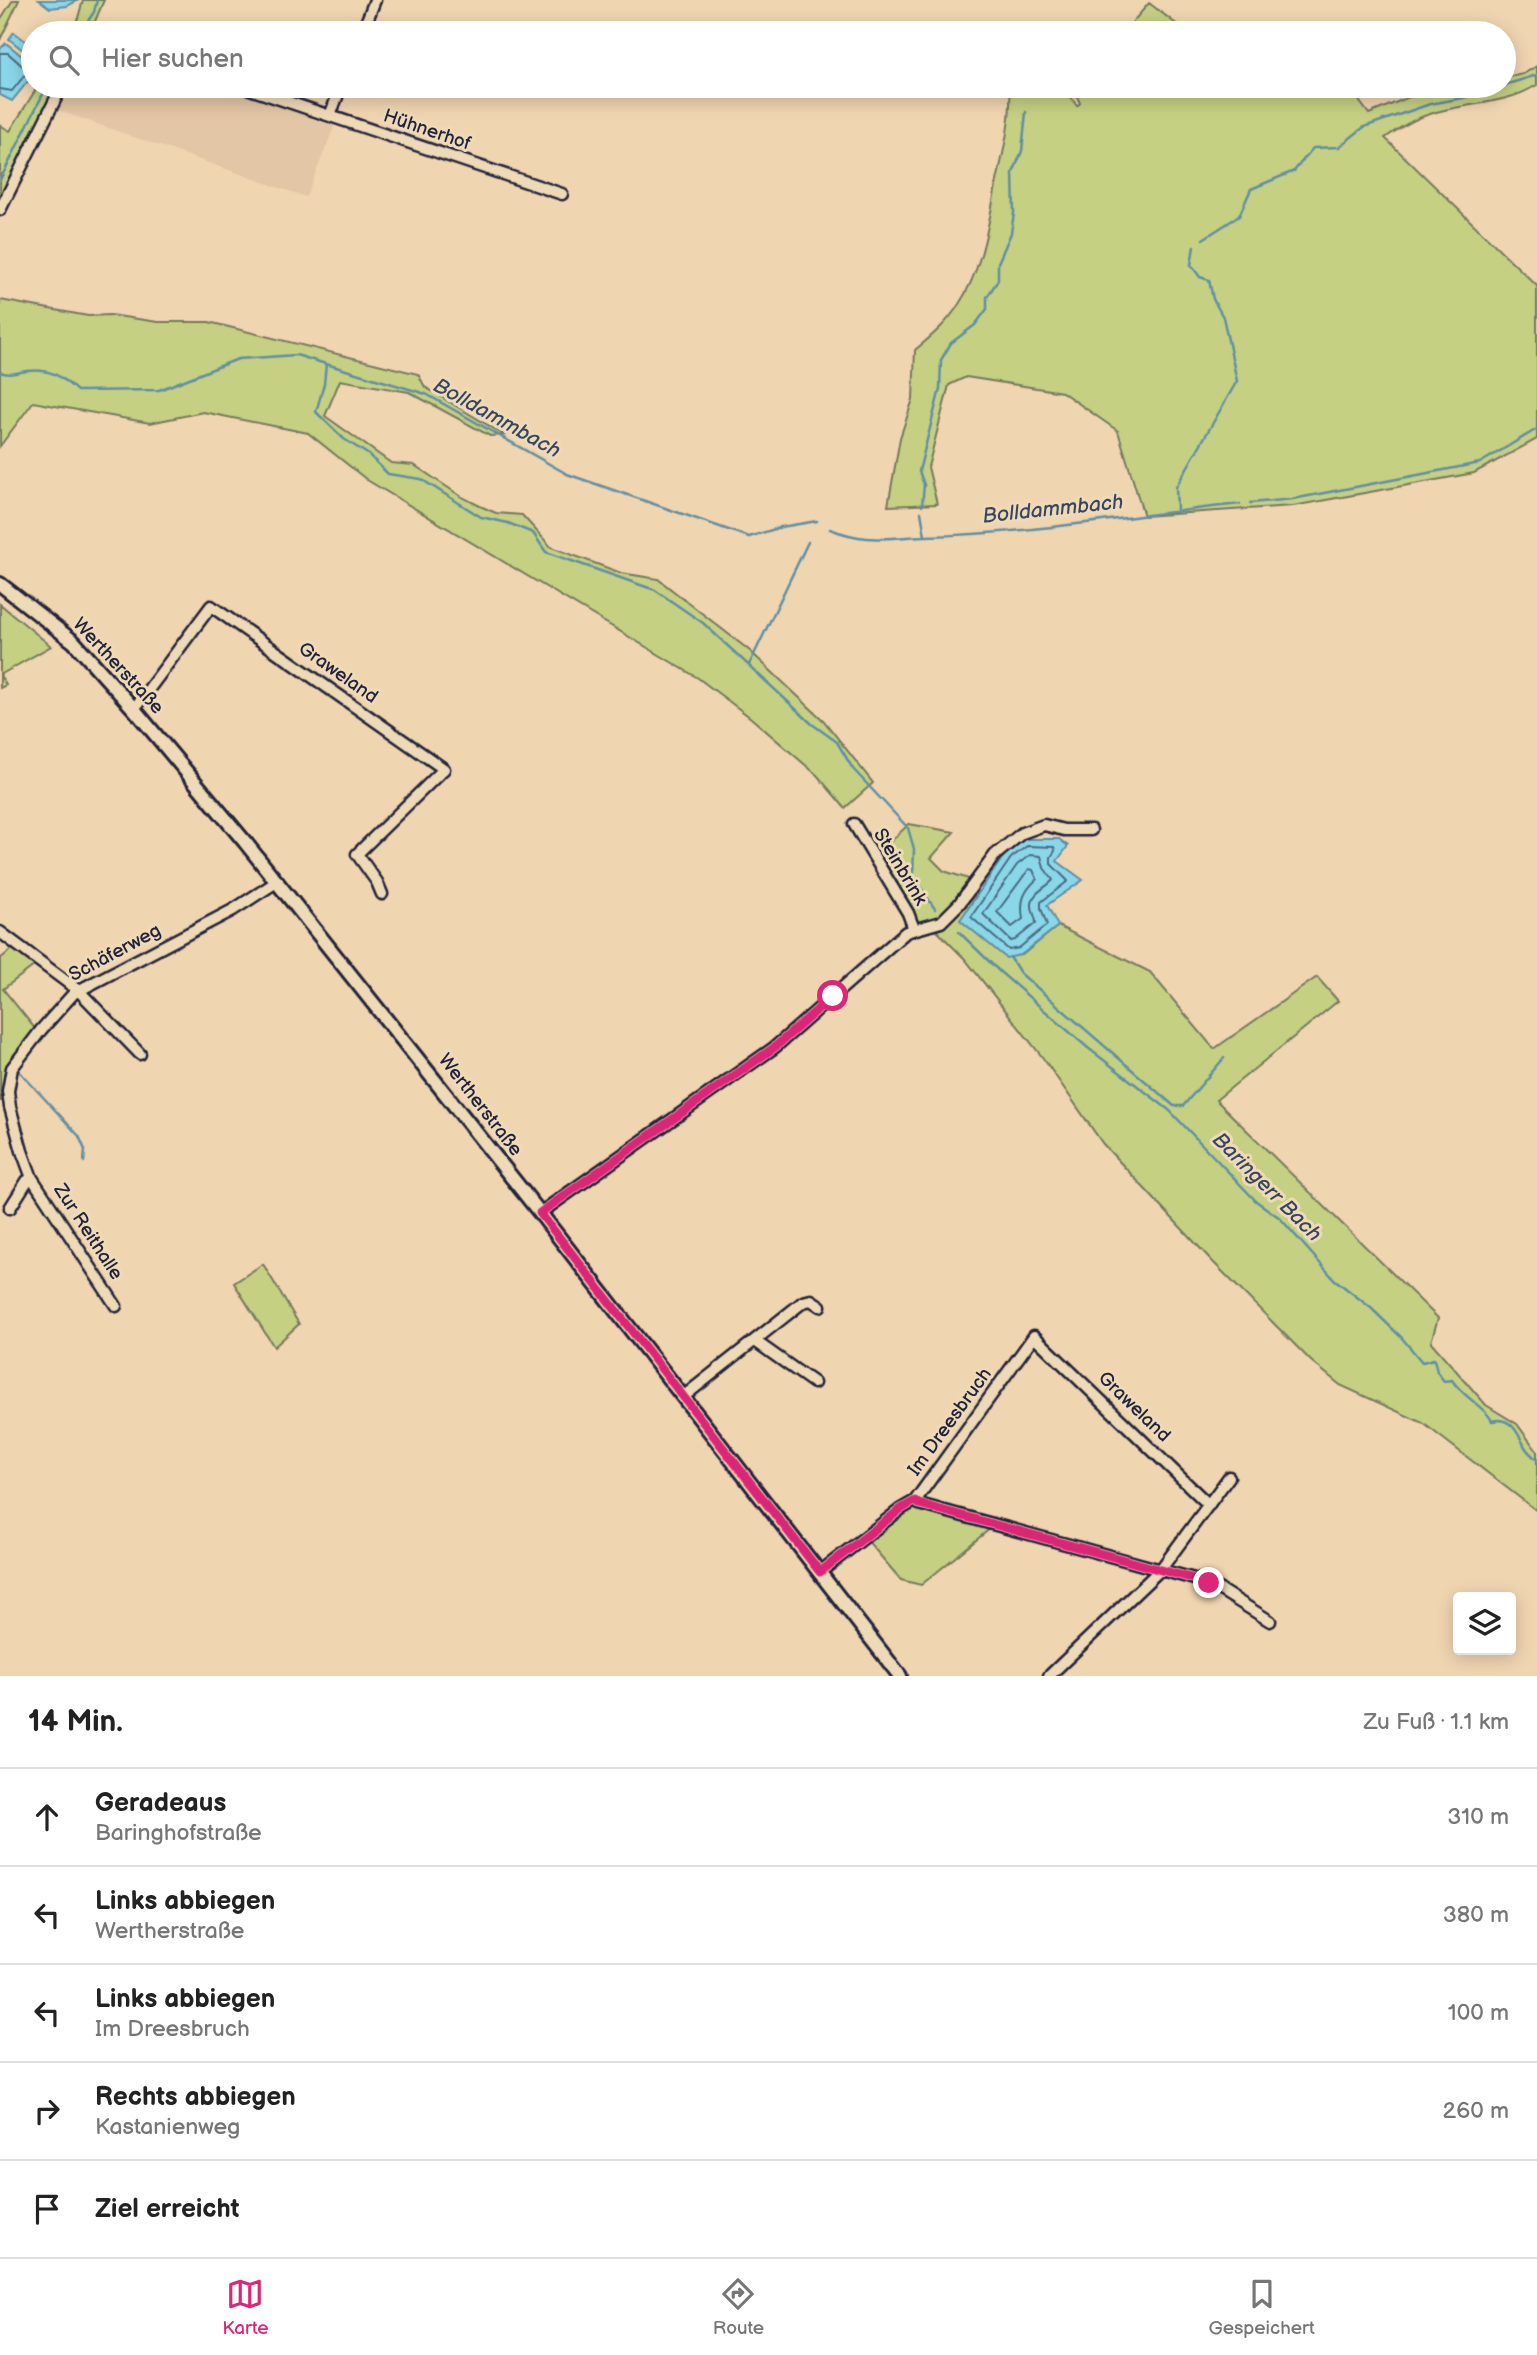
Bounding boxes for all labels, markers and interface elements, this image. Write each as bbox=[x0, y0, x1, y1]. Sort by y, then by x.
search box bbox=[21, 21, 1516, 98]
icon: search bbox=[45, 41, 83, 79]
text: Hier suchen bbox=[101, 44, 244, 75]
street label: Hühnerhof bbox=[380, 104, 474, 156]
water label: Bolldammbach bbox=[429, 373, 565, 463]
water label: Bolldammbach bbox=[981, 489, 1125, 529]
street label: Wertherstraße bbox=[68, 613, 168, 719]
street label: Graweland bbox=[294, 637, 382, 709]
street label: Steinbrink bbox=[868, 824, 932, 910]
street label: Schäferweg bbox=[65, 919, 165, 987]
route start bbox=[817, 980, 848, 1011]
street label: Wertherstraße bbox=[433, 1049, 527, 1161]
water label: Baringerr Bach bbox=[1207, 1127, 1327, 1247]
street label: Zur Reithalle bbox=[48, 1179, 128, 1284]
street label: Im Dreesbruch bbox=[903, 1364, 997, 1480]
street label: Graweland bbox=[1093, 1367, 1175, 1447]
route end bbox=[1193, 1567, 1224, 1598]
map controls bbox=[1453, 1592, 1516, 1655]
button: layers bbox=[1453, 1592, 1516, 1655]
text: 14 Min. bbox=[28, 1704, 123, 1740]
text: Zu Fuß · 1.1 km bbox=[1363, 1708, 1509, 1736]
text: Geradeaus bbox=[95, 1788, 226, 1819]
icon: ahead bbox=[28, 1798, 66, 1836]
text: 310 m bbox=[1447, 1803, 1509, 1831]
text: Baringhofstraße bbox=[95, 1819, 262, 1847]
text: Links abbiegen bbox=[95, 1886, 275, 1917]
icon: left bbox=[28, 1896, 66, 1934]
text: 380 m bbox=[1443, 1901, 1509, 1929]
text: Wertherstraße bbox=[95, 1917, 244, 1945]
text: Links abbiegen bbox=[95, 1984, 275, 2015]
icon: left bbox=[28, 1994, 66, 2032]
text: 100 m bbox=[1448, 1999, 1509, 2027]
text: Im Dreesbruch bbox=[95, 2015, 250, 2043]
text: Rechts abbiegen bbox=[95, 2082, 296, 2113]
icon: right bbox=[28, 2092, 66, 2130]
text: 260 m bbox=[1443, 2097, 1509, 2125]
text: Kastanienweg bbox=[95, 2113, 240, 2141]
icon: arrive bbox=[28, 2190, 66, 2228]
text: Ziel erreicht bbox=[95, 2194, 239, 2225]
tab: Karte bbox=[222, 2275, 269, 2340]
tab: Route bbox=[713, 2275, 764, 2340]
tab: Gespeichert bbox=[1208, 2275, 1315, 2340]

